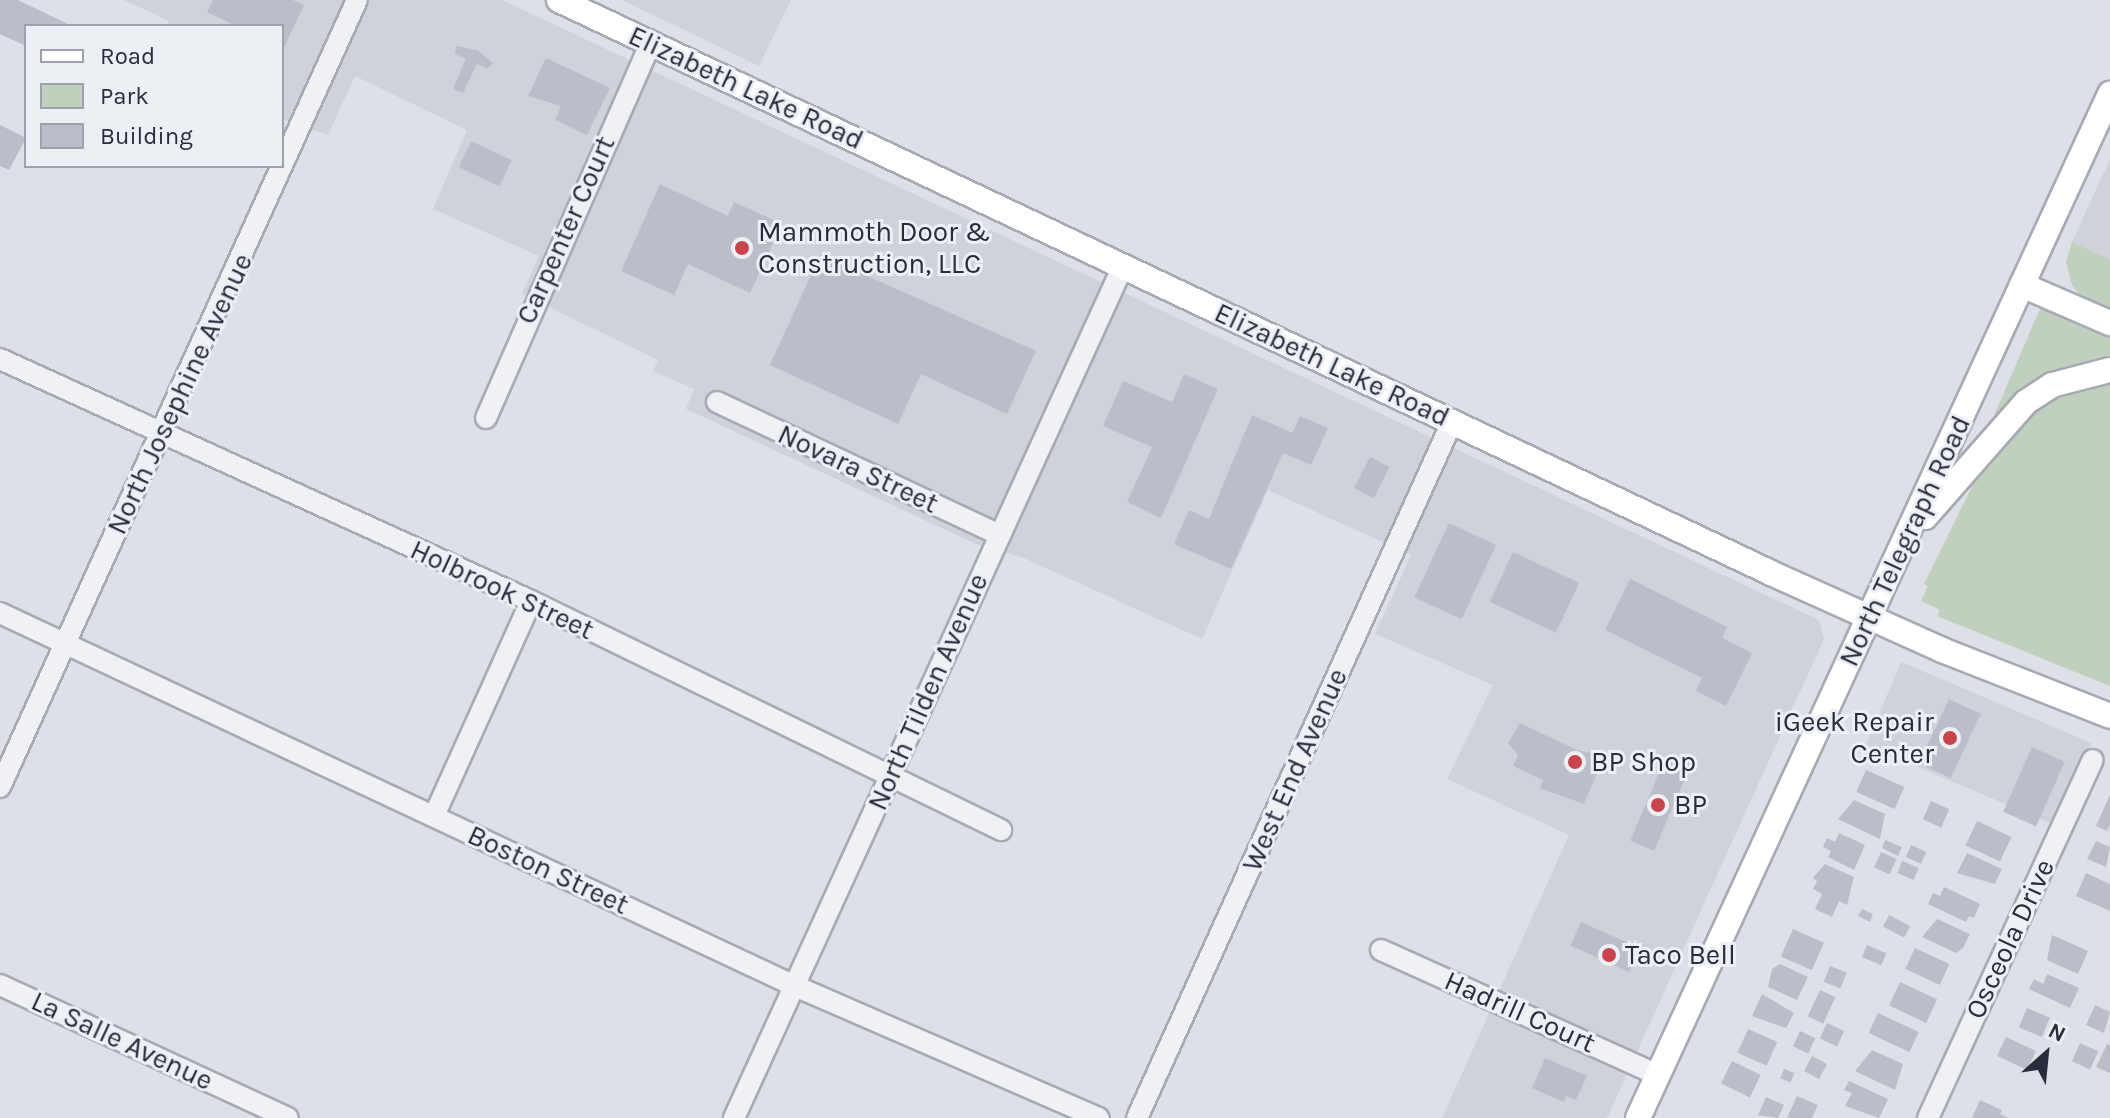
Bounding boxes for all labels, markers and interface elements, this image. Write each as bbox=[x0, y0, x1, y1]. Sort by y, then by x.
street label: Elizabeth Lake Road bbox=[623, 19, 869, 157]
legend bbox=[24, 24, 284, 168]
text: Road bbox=[100, 42, 155, 70]
text: Park bbox=[100, 82, 149, 110]
text: Building bbox=[100, 122, 193, 150]
street label: Carpenter Court bbox=[510, 131, 622, 329]
place label: Mammoth Door & Construction, LLC bbox=[758, 215, 990, 281]
marker: Mammoth Door & Construction, LLC bbox=[733, 239, 751, 257]
street label: North Josephine Avenue bbox=[100, 248, 260, 540]
street label: Elizabeth Lake Road bbox=[1209, 296, 1455, 434]
street label: North Telegraph Road bbox=[1832, 410, 1978, 672]
street label: Novara Street bbox=[773, 417, 943, 521]
street label: Holbrook Street bbox=[405, 533, 599, 647]
street label: North Tilden Avenue bbox=[861, 568, 995, 816]
street label: West End Avenue bbox=[1235, 663, 1355, 877]
place label: iGeek Repair Center bbox=[1775, 705, 1934, 771]
marker: iGeek Repair Center bbox=[1941, 729, 1959, 747]
place label: BP Shop bbox=[1591, 745, 1696, 779]
marker: BP Shop bbox=[1566, 753, 1584, 771]
place label: BP bbox=[1674, 788, 1707, 822]
marker: BP bbox=[1649, 796, 1667, 814]
street label: Boston Street bbox=[462, 818, 634, 922]
street label: Osceola Drive bbox=[1958, 854, 2062, 1024]
place label: Taco Bell bbox=[1625, 938, 1736, 972]
marker: Taco Bell bbox=[1600, 946, 1618, 964]
street label: Hadrill Court bbox=[1439, 964, 1601, 1060]
street label: La Salle Avenue bbox=[26, 984, 218, 1098]
north arrow bbox=[2006, 1014, 2086, 1094]
text: N bbox=[2044, 1017, 2070, 1048]

